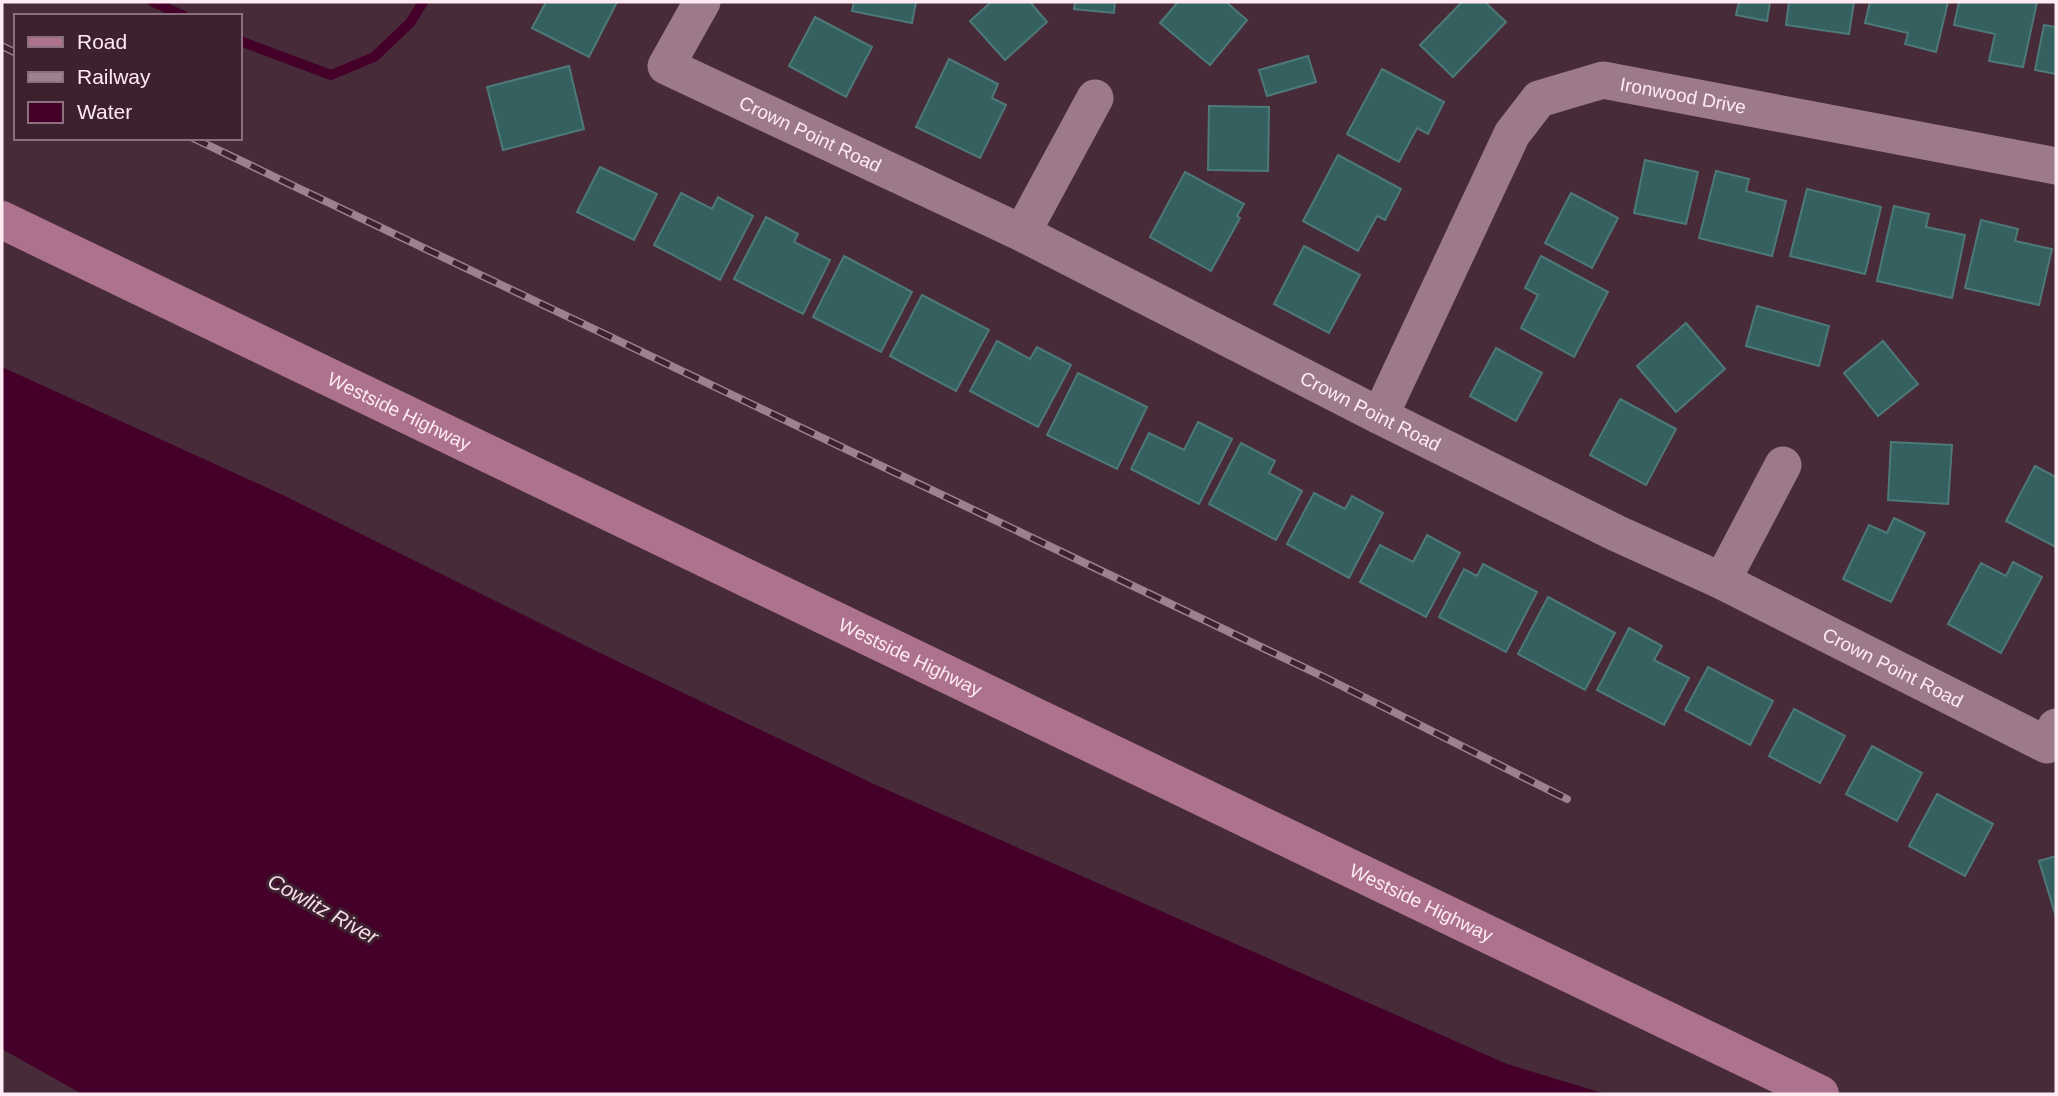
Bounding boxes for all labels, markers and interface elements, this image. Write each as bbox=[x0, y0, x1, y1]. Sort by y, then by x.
legend bbox=[14, 14, 242, 140]
text: Road bbox=[77, 30, 127, 53]
text: Railway bbox=[77, 65, 151, 88]
street label: Ironwood Drive bbox=[1618, 73, 1748, 118]
street label: Crown Point Road bbox=[736, 92, 885, 177]
text: Water bbox=[77, 100, 132, 123]
street label: Crown Point Road bbox=[1297, 367, 1444, 455]
street label: Westside Highway bbox=[324, 368, 475, 455]
street label: Westside Highway bbox=[835, 614, 986, 701]
street label: Crown Point Road bbox=[1819, 624, 1966, 712]
street label: Westside Highway bbox=[1346, 860, 1497, 946]
water label: Cowlitz River bbox=[264, 869, 383, 949]

